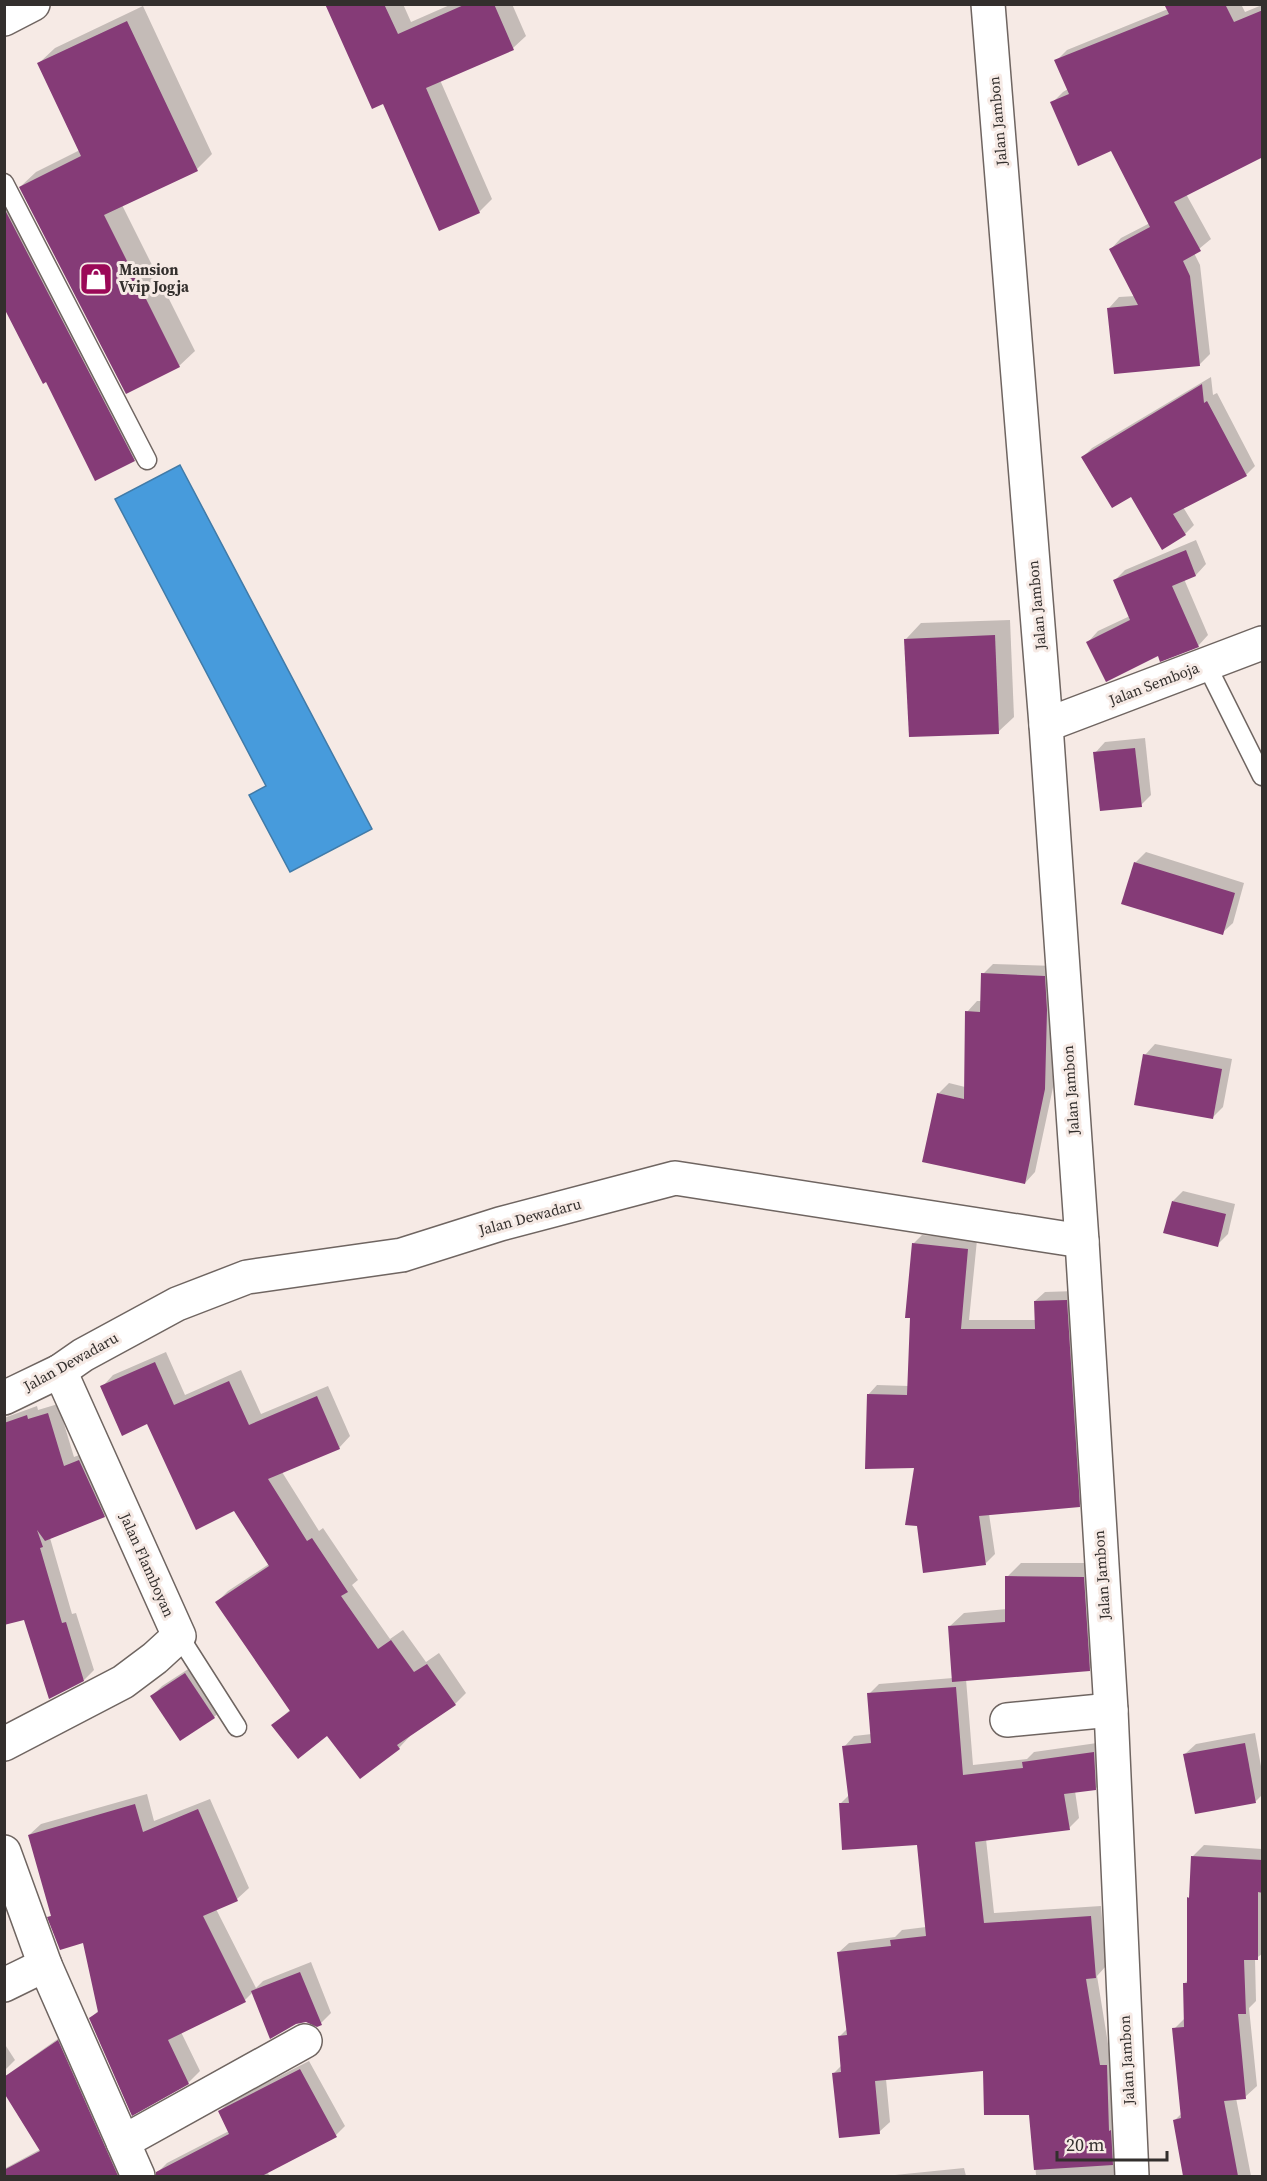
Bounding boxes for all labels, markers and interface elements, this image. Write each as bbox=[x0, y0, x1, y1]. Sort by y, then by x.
street label: Jalan Jambon bbox=[983, 75, 1012, 168]
place label: Mansion Vvip Jogja bbox=[119, 259, 190, 297]
shop icon: Mansion Vvip Jogja bbox=[78, 261, 114, 297]
street label: Jalan Jambon bbox=[1022, 559, 1051, 652]
street label: Jalan Semboja bbox=[1105, 657, 1202, 711]
street label: Jalan Jambon bbox=[1057, 1045, 1084, 1136]
street label: Jalan Dewadaru bbox=[475, 1193, 584, 1241]
street label: Jalan Dewadaru bbox=[19, 1327, 122, 1397]
street label: Jalan Flamboyan bbox=[115, 1508, 180, 1620]
street label: Jalan Jambon bbox=[1088, 1530, 1115, 1621]
street label: Jalan Jambon bbox=[1114, 2015, 1139, 2106]
scale bar bbox=[1057, 2124, 1166, 2162]
text: 20 m bbox=[1066, 2132, 1104, 2157]

